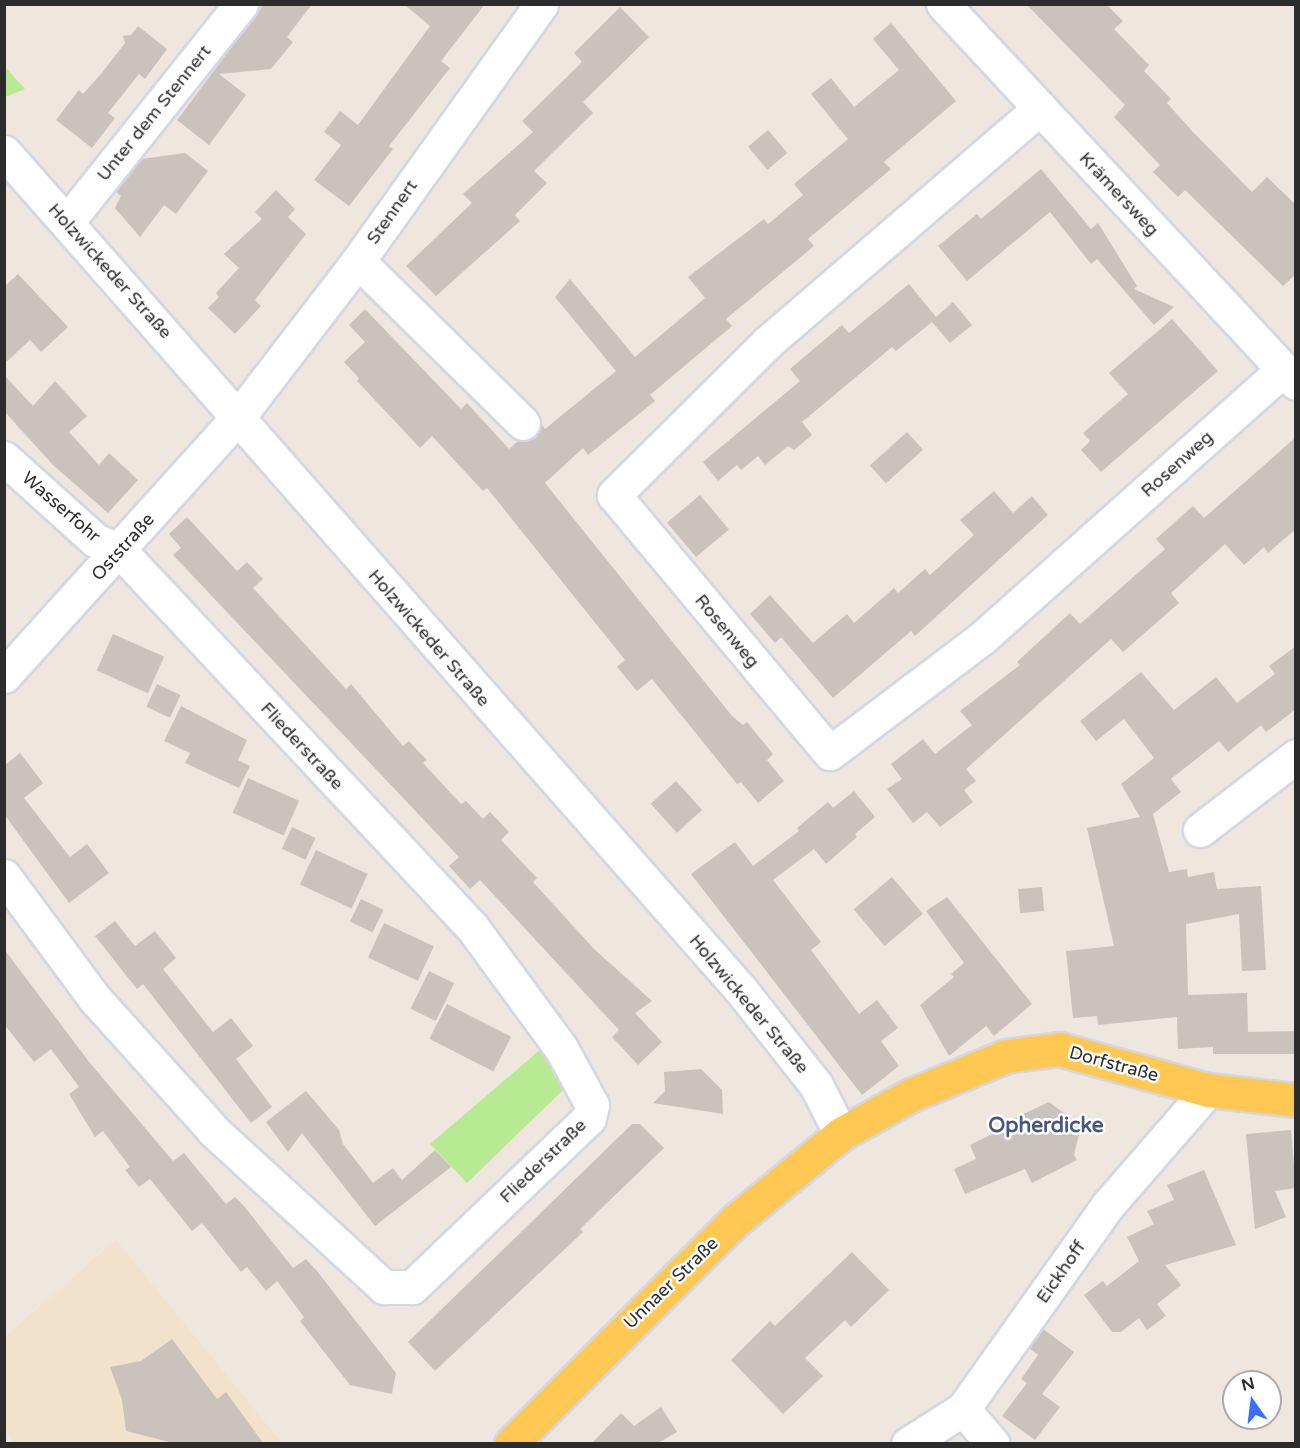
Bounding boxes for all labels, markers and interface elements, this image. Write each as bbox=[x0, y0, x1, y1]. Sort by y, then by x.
street label: Unter dem Stennert bbox=[92, 41, 216, 185]
street label: Krämersweg bbox=[1075, 148, 1163, 240]
street label: Stennert bbox=[362, 176, 422, 248]
street label: Holzwickeder Straße bbox=[44, 199, 176, 343]
street label: Rosenweg bbox=[1137, 426, 1217, 502]
street label: Wasserfohr bbox=[17, 467, 105, 547]
street label: Oststraße bbox=[87, 509, 159, 585]
street label: Holzwickeder Straße bbox=[364, 565, 494, 711]
street label: Rosenweg bbox=[690, 590, 764, 672]
street label: Fliederstraße bbox=[256, 698, 348, 794]
street label: Holzwickeder Straße bbox=[685, 930, 813, 1078]
street label: Dorfstraße bbox=[1067, 1042, 1161, 1086]
district label: Opherdicke bbox=[988, 1113, 1104, 1139]
street label: Fliederstraße bbox=[495, 1114, 591, 1208]
street label: Unnaer Straße bbox=[619, 1233, 723, 1333]
street label: Eickhoff bbox=[1032, 1237, 1090, 1307]
north arrow bbox=[1222, 1370, 1282, 1430]
text: N bbox=[1239, 1373, 1257, 1396]

